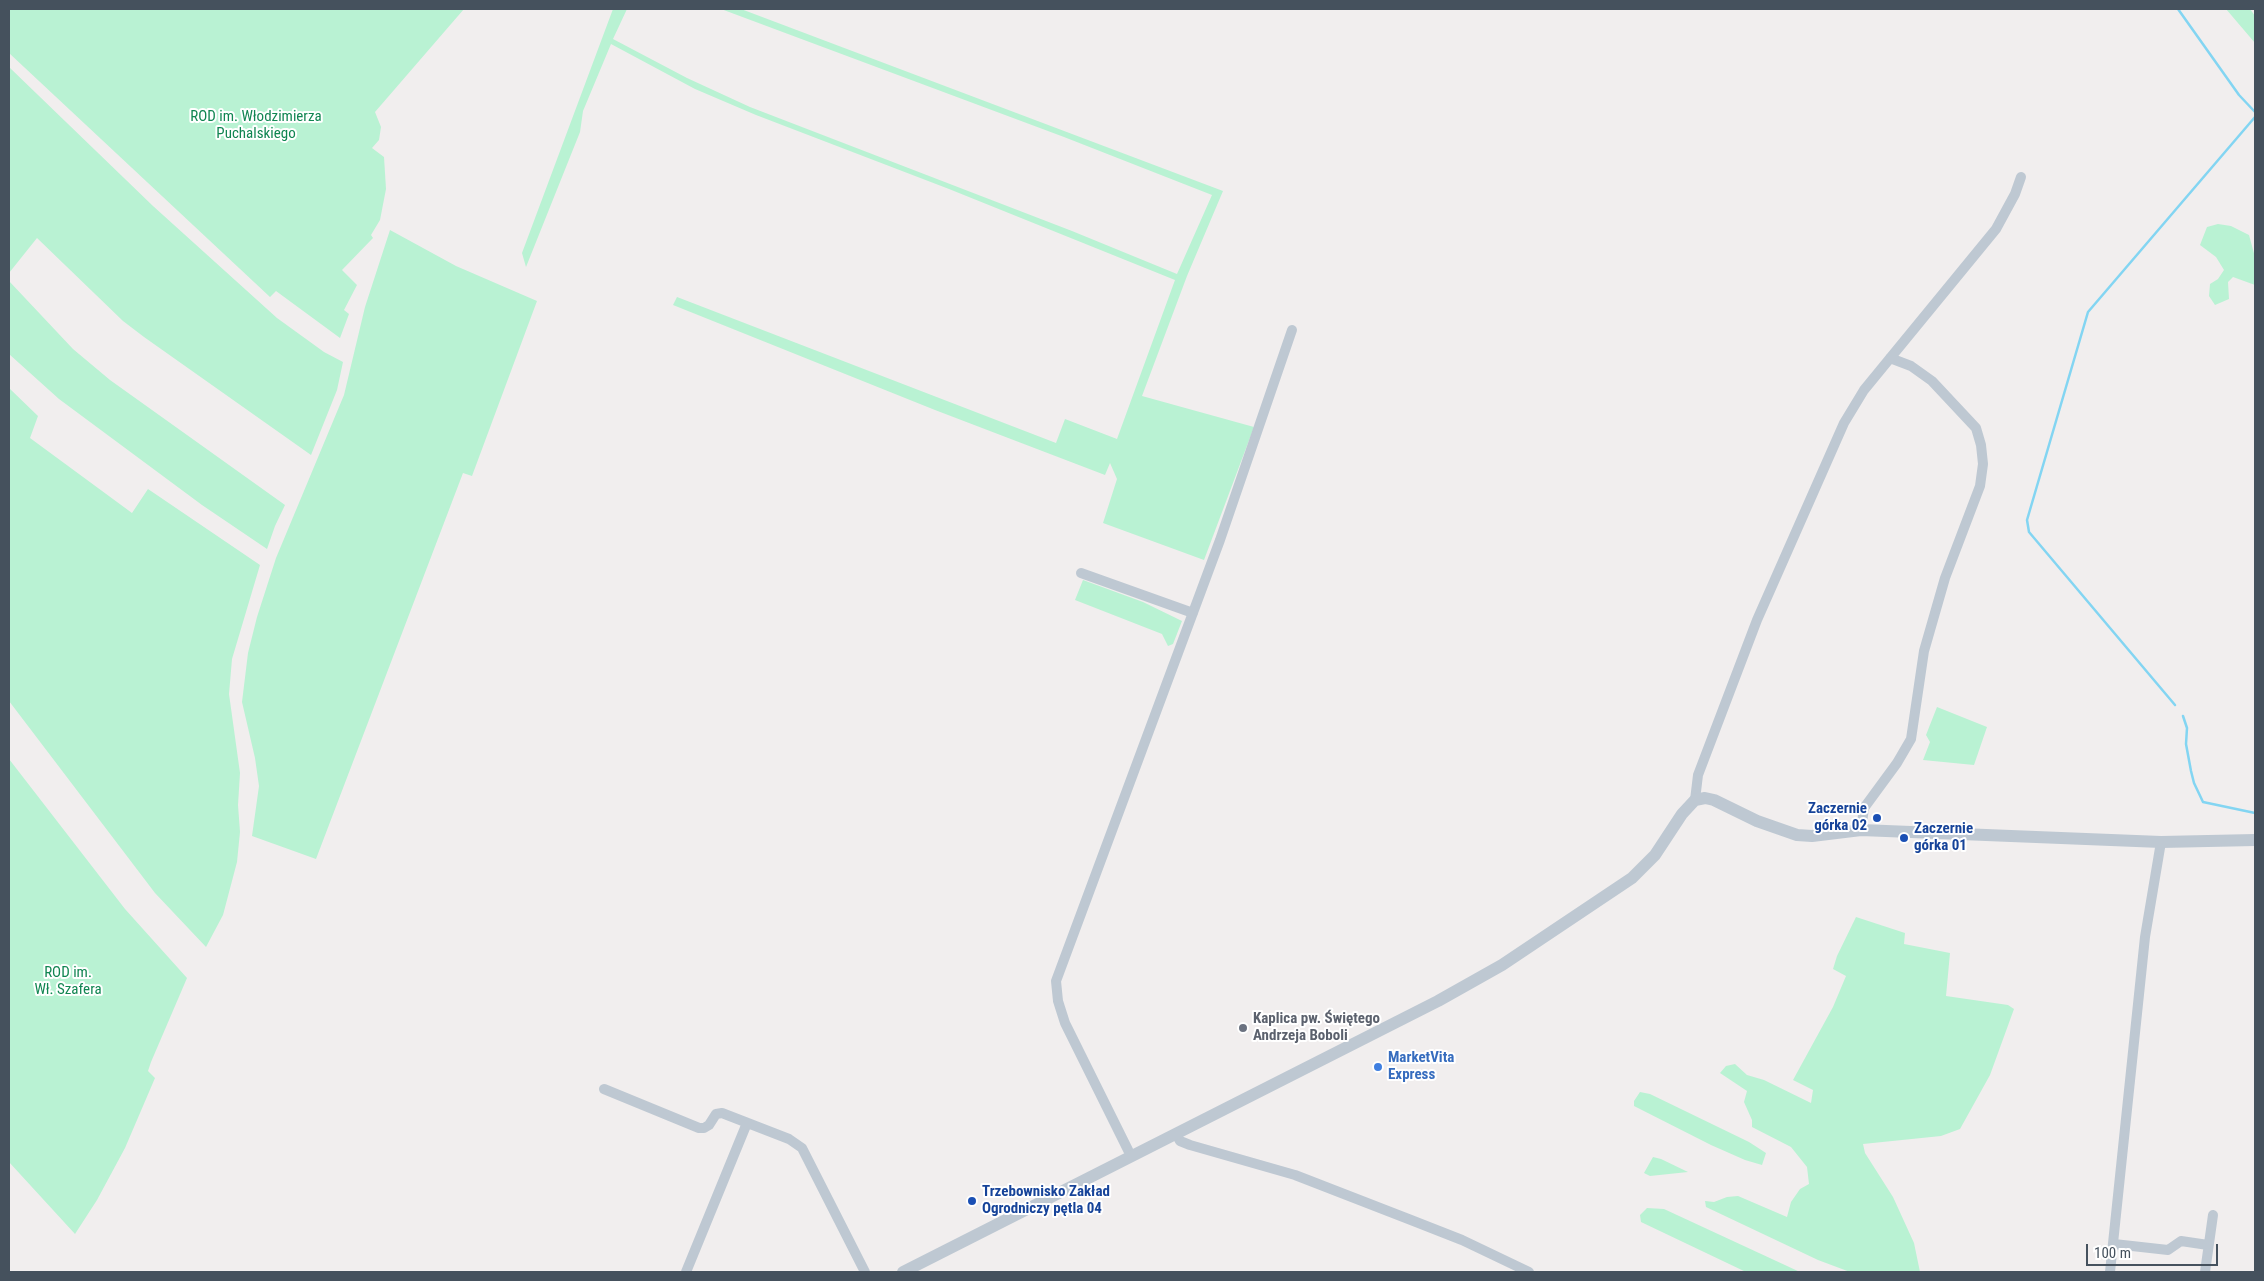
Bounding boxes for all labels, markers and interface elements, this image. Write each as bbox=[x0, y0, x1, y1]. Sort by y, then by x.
park label: ROD im. Włodzimierza Puchalskiego bbox=[190, 108, 322, 143]
place label: Zaczernie górka 02 bbox=[1808, 800, 1867, 835]
marker: Zaczernie górka 02 bbox=[1871, 812, 1883, 824]
place label: Zaczernie górka 01 bbox=[1914, 820, 1973, 855]
marker: Zaczernie górka 01 bbox=[1898, 832, 1910, 844]
park label: ROD im. Wł. Szafera bbox=[34, 964, 102, 999]
place label: Kaplica pw. Świętego Andrzeja Boboli bbox=[1253, 1010, 1380, 1045]
marker: Kaplica pw. Świętego Andrzeja Boboli bbox=[1237, 1022, 1249, 1034]
place label: MarketVita Express bbox=[1388, 1049, 1454, 1084]
marker: MarketVita Express bbox=[1372, 1061, 1384, 1073]
place label: Trzebownisko Zakład Ogrodniczy pętla 04 bbox=[982, 1183, 1110, 1218]
marker: Trzebownisko Zakład Ogrodniczy pętla 04 bbox=[966, 1195, 978, 1207]
scale bar bbox=[2089, 1234, 2222, 1266]
text: 100 m bbox=[2094, 1244, 2131, 1262]

